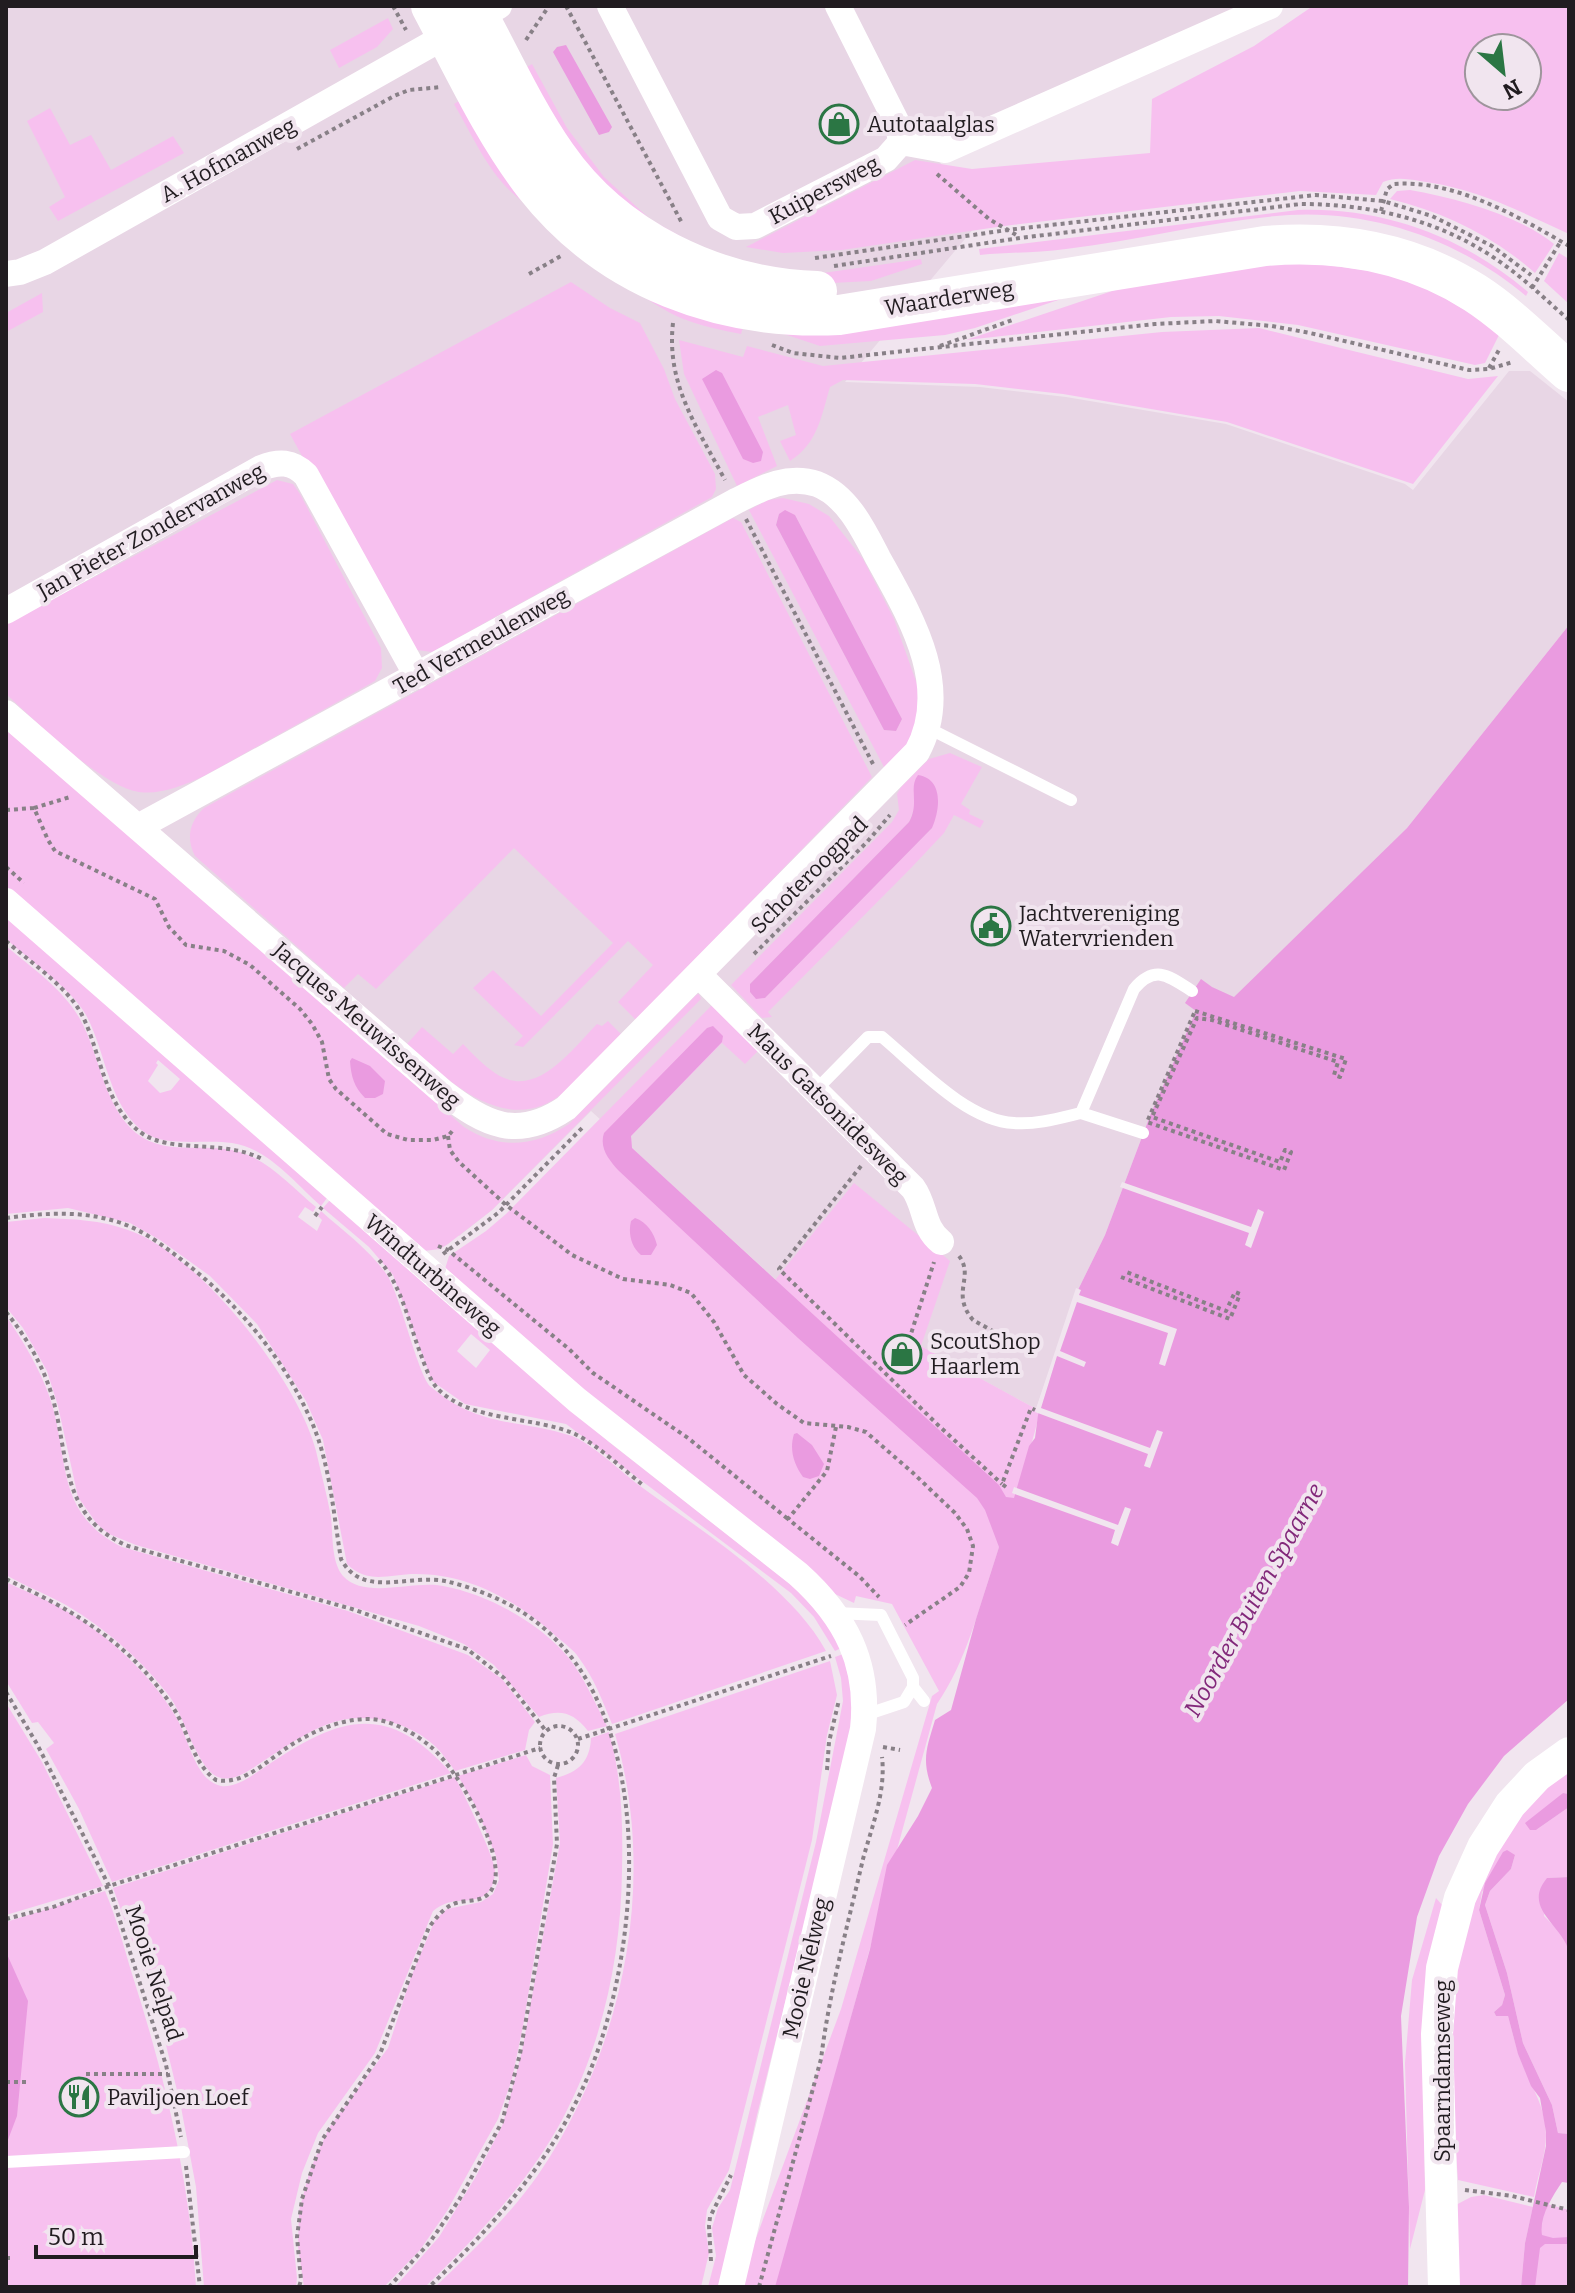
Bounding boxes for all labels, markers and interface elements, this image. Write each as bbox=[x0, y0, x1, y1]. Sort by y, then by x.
north arrow bbox=[1463, 32, 1543, 112]
text: N bbox=[1498, 73, 1526, 105]
shop icon: Autotaalglas bbox=[818, 103, 860, 145]
place label: Autotaalglas bbox=[867, 111, 995, 138]
street label: A. Hofmanweg bbox=[156, 112, 300, 208]
street label: Kuipersweg bbox=[764, 150, 884, 230]
street label: Waarderweg bbox=[882, 274, 1016, 322]
street label: Jan Pieter Zondervanweg bbox=[32, 457, 269, 605]
street label: Ted Vermeulenweg bbox=[389, 582, 573, 700]
street label: Schoteroogpad bbox=[745, 811, 873, 939]
place label: Jachtvereniging Watervrienden bbox=[1018, 900, 1180, 952]
public building icon: Jachtvereniging Watervrienden bbox=[970, 905, 1012, 947]
street label: Jacques Meuwissenweg bbox=[267, 936, 466, 1114]
street label: Maus Gatsonidesweg bbox=[742, 1018, 914, 1190]
street label: Windturbineweg bbox=[359, 1208, 507, 1342]
place label: ScoutShop Haarlem bbox=[930, 1328, 1041, 1380]
shop icon: ScoutShop Haarlem bbox=[881, 1333, 923, 1375]
water label: Noorder Buiten Spaarne bbox=[1178, 1479, 1330, 1721]
street label: Mooie Nelweg bbox=[777, 1895, 835, 2041]
street label: Mooie Nelpad bbox=[119, 1902, 189, 2044]
street label: Spaarndamseweg bbox=[1429, 1980, 1456, 2162]
restaurant icon: Paviljoen Loef bbox=[58, 2076, 100, 2118]
place label: Paviljoen Loef bbox=[107, 2084, 250, 2111]
scale bar bbox=[36, 2209, 196, 2259]
text: 50 m bbox=[48, 2223, 104, 2251]

